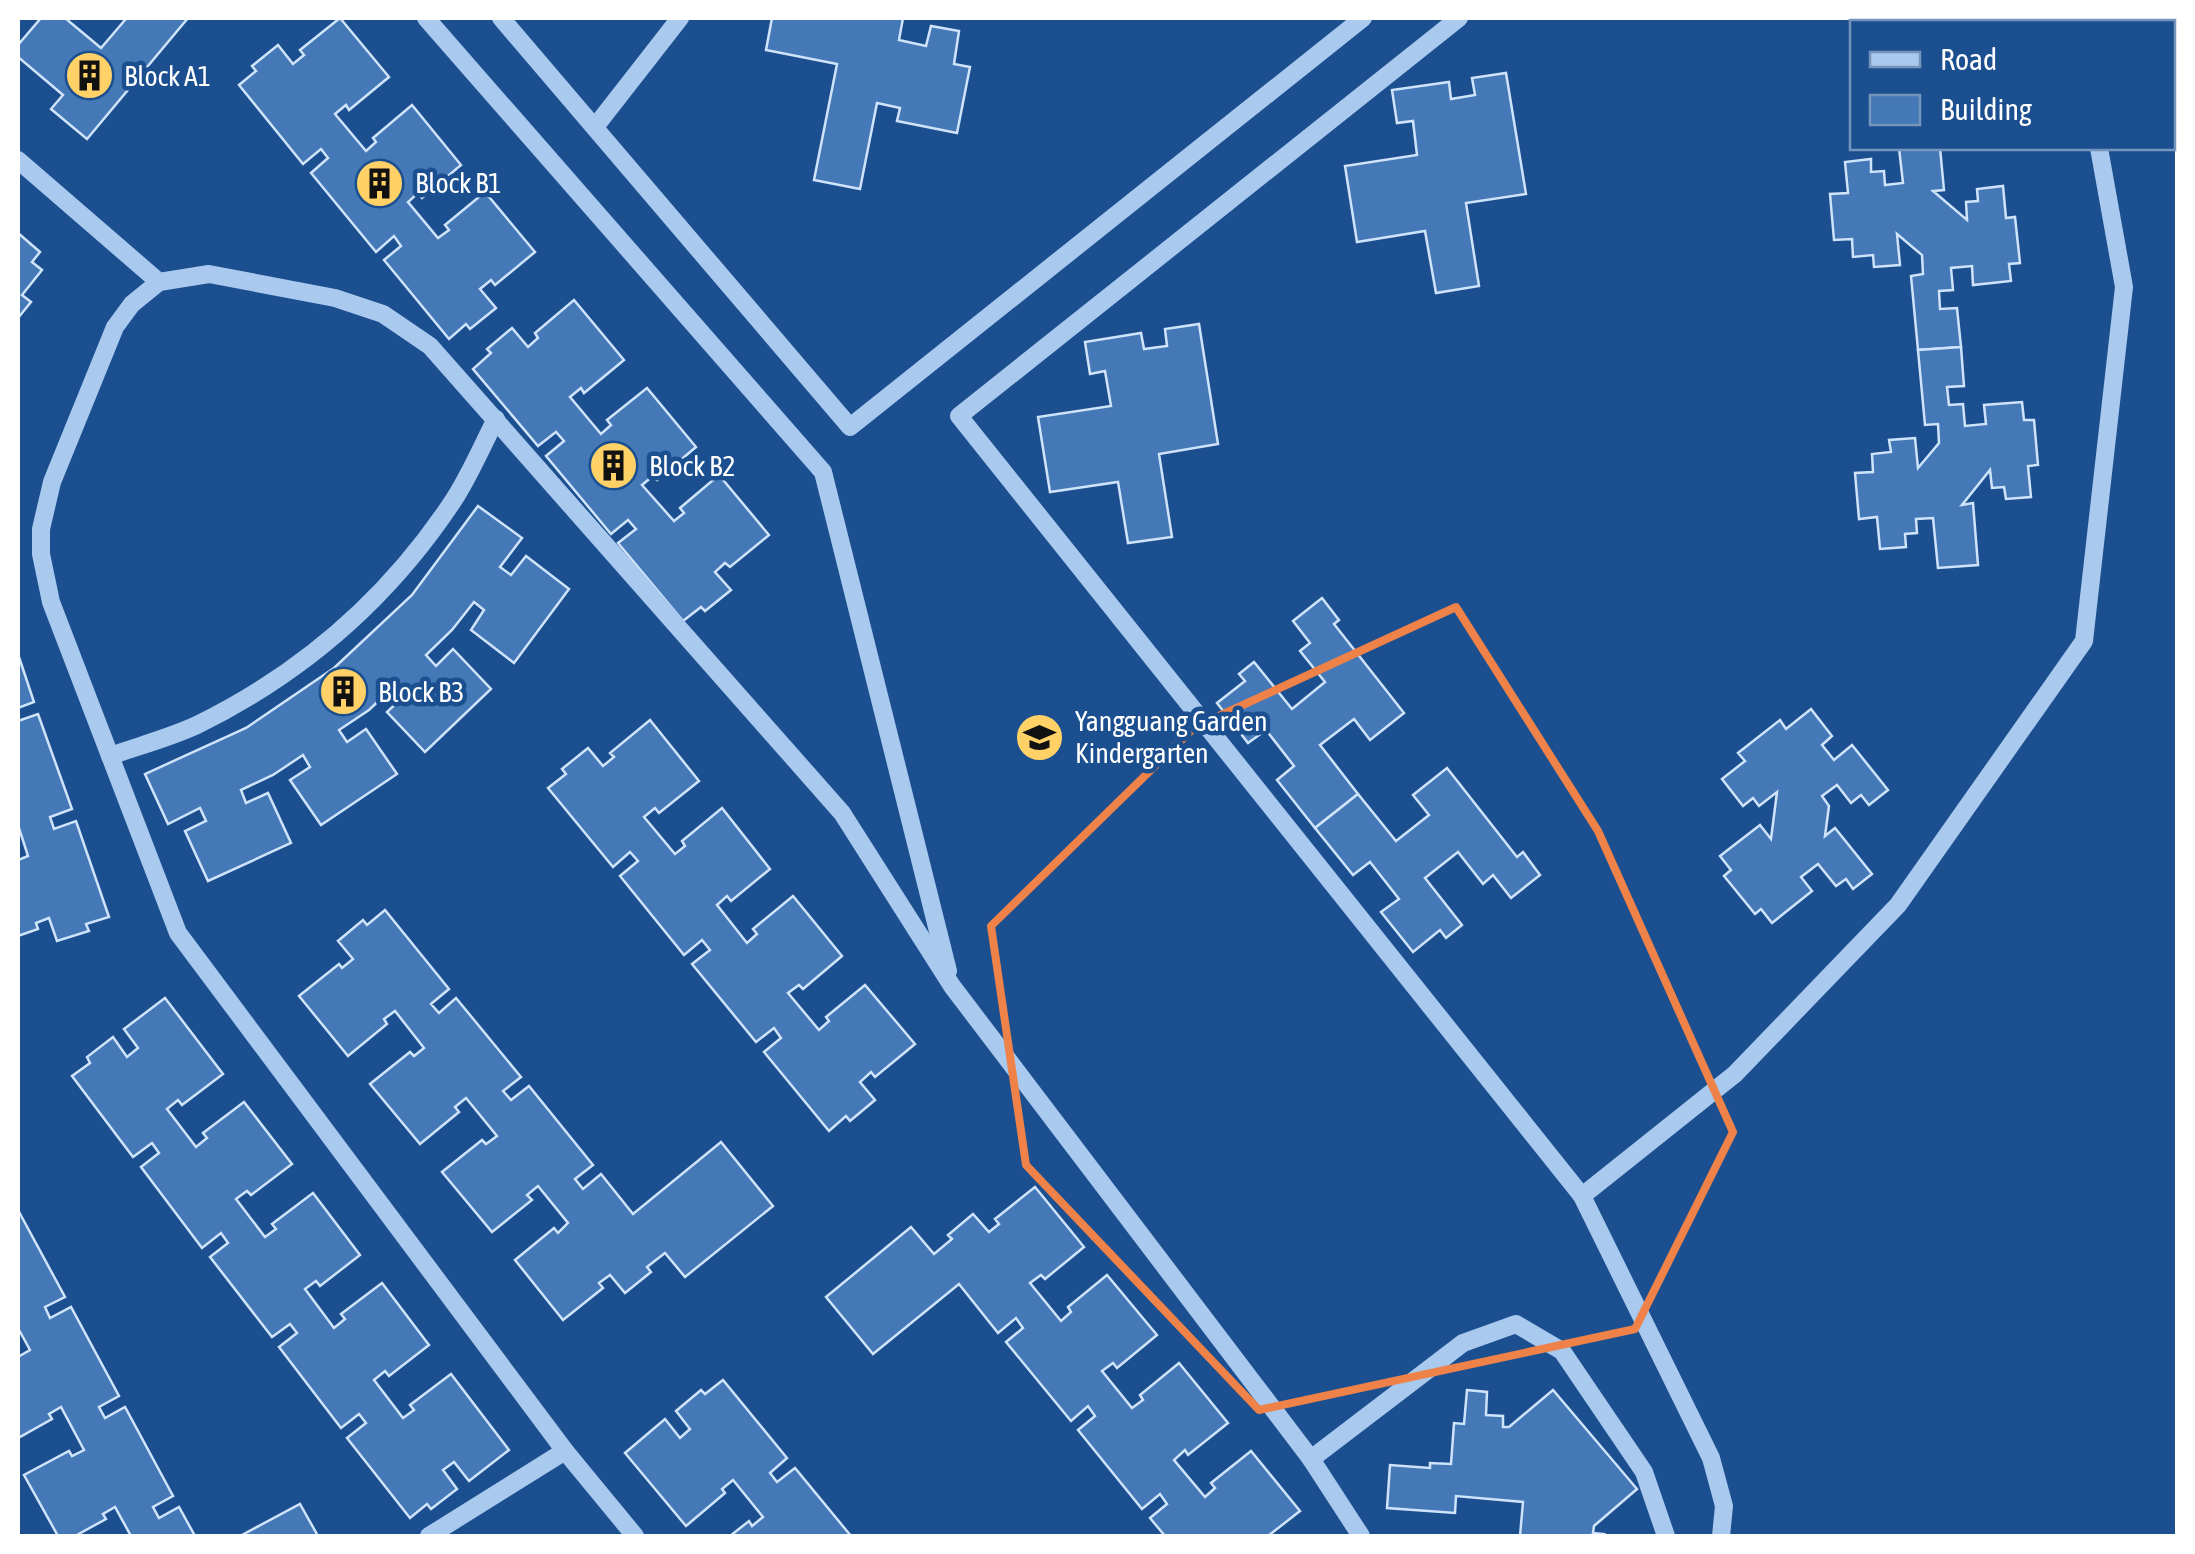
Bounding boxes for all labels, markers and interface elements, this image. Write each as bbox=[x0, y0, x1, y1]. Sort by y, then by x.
legend bbox=[1850, 20, 2175, 150]
text: Road bbox=[1940, 42, 1997, 76]
building icon: Block A1 bbox=[63, 50, 115, 102]
place label: Block A1 bbox=[124, 60, 211, 92]
text: Building bbox=[1940, 92, 2032, 126]
building icon: Block B1 bbox=[354, 157, 406, 209]
place label: Block B1 bbox=[415, 167, 502, 199]
building icon: Block B2 bbox=[588, 440, 640, 492]
place label: Block B2 bbox=[649, 450, 736, 482]
building icon: Block B3 bbox=[317, 666, 369, 718]
place label: Block B3 bbox=[378, 676, 465, 708]
place label: Yangguang Garden Kindergarten bbox=[1075, 705, 1268, 769]
school or university icon: Yangguang Garden Kindergarten bbox=[1014, 711, 1066, 763]

